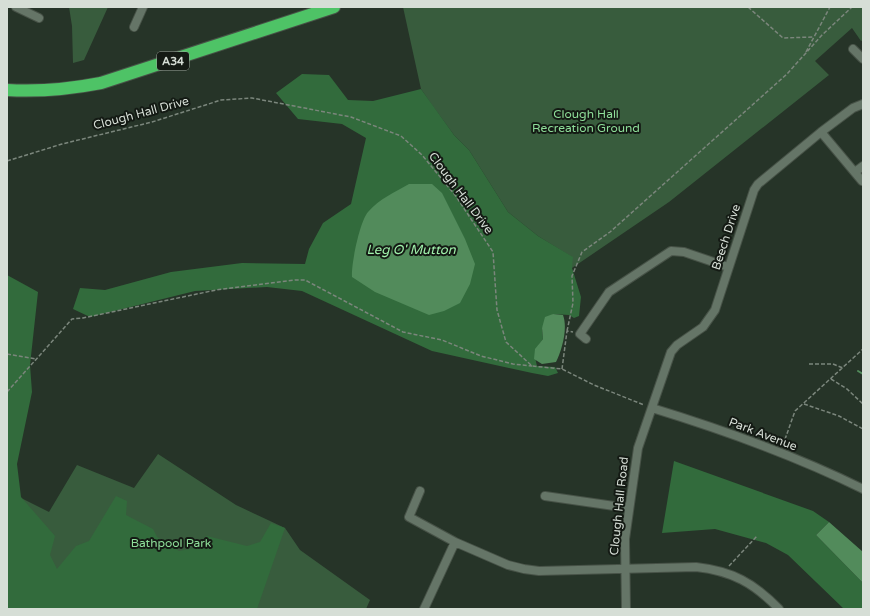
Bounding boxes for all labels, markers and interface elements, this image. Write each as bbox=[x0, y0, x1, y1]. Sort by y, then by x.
road number: A34 bbox=[157, 52, 189, 70]
street label: Clough Hall Drive bbox=[92, 93, 191, 132]
park label: Clough Hall Recreation Ground bbox=[532, 107, 640, 135]
street label: Clough Hall Drive bbox=[426, 149, 496, 237]
street label: Beech Drive bbox=[709, 202, 743, 272]
water label: Leg O' Mutton bbox=[366, 242, 457, 258]
street label: Park Avenue bbox=[727, 415, 799, 453]
street label: Clough Hall Road bbox=[607, 456, 631, 556]
park label: Bathpool Park bbox=[131, 536, 212, 550]

